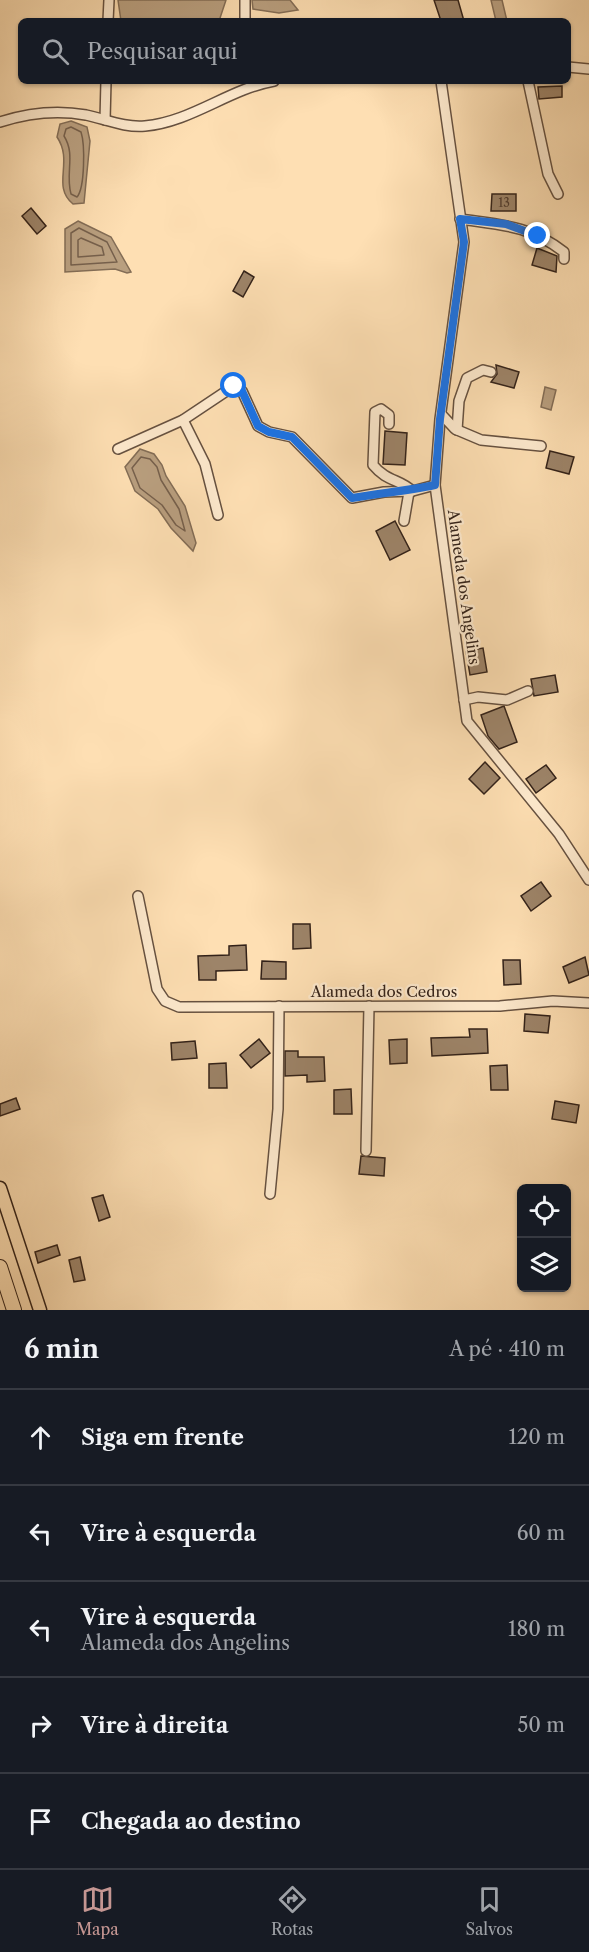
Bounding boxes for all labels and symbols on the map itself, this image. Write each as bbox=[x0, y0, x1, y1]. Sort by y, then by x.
house number: 13 bbox=[498, 195, 510, 210]
route end bbox=[524, 222, 550, 248]
route start bbox=[220, 372, 246, 398]
street label: Alameda dos Angelins bbox=[444, 507, 484, 666]
street label: Alameda dos Cedros bbox=[310, 982, 457, 1001]

